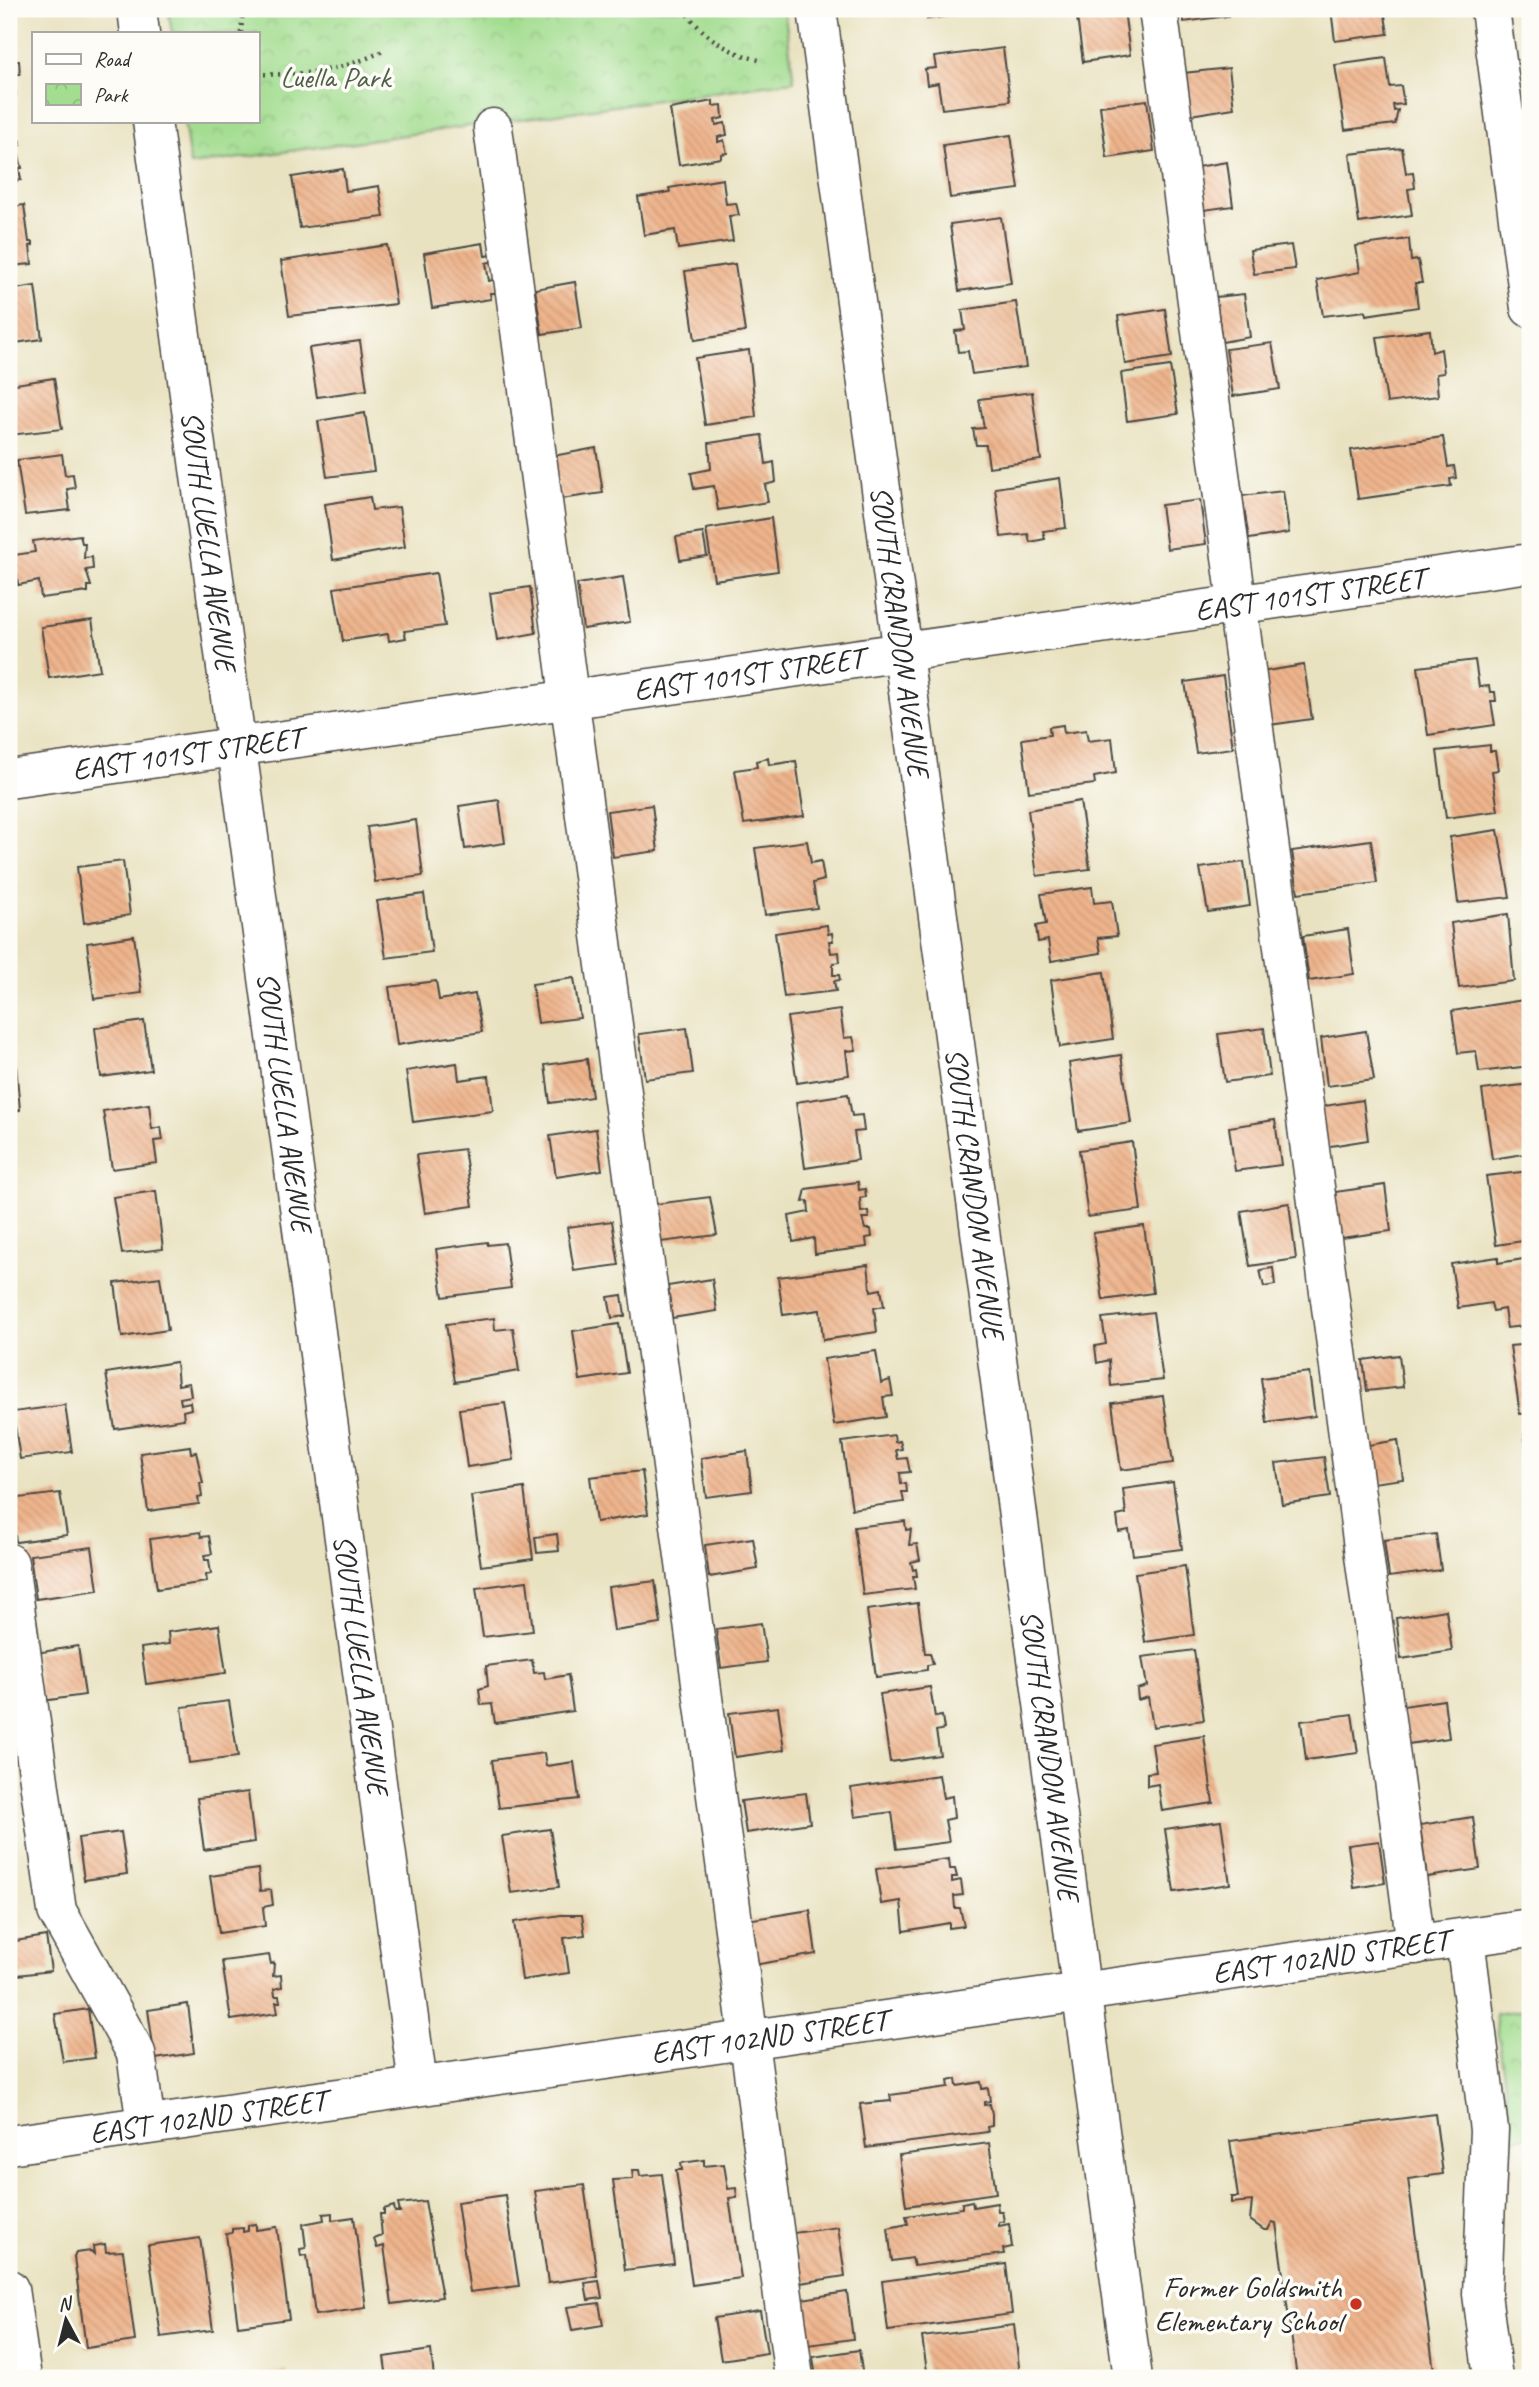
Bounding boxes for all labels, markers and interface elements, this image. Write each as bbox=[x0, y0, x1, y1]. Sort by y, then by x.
legend bbox=[32, 32, 259, 122]
text: Road bbox=[94, 46, 133, 72]
park label: Luella Park bbox=[280, 58, 392, 96]
text: Park bbox=[94, 82, 129, 108]
street label: SOUTH LUELLA AVENUE bbox=[173, 409, 246, 677]
street label: SOUTH CRANDON AVENUE bbox=[862, 484, 939, 783]
street label: EAST 101ST STREET bbox=[1193, 558, 1434, 629]
street label: EAST 101ST STREET bbox=[631, 638, 873, 709]
street label: EAST 101ST STREET bbox=[70, 718, 312, 789]
street label: SOUTH LUELLA AVENUE bbox=[248, 970, 322, 1238]
street label: SOUTH CRANDON AVENUE bbox=[937, 1046, 1014, 1345]
street label: SOUTH LUELLA AVENUE bbox=[325, 1533, 398, 1801]
street label: SOUTH CRANDON AVENUE bbox=[1012, 1608, 1089, 1907]
street label: EAST 102ND STREET bbox=[1210, 1920, 1458, 1992]
street label: EAST 102ND STREET bbox=[649, 2000, 897, 2072]
street label: EAST 102ND STREET bbox=[87, 2080, 336, 2152]
place label: Former Goldsmith Elementary School bbox=[1155, 2268, 1347, 2340]
north arrow bbox=[32, 2286, 102, 2356]
text: N bbox=[57, 2291, 75, 2317]
marker: Former Goldsmith Elementary School bbox=[1348, 2296, 1364, 2312]

